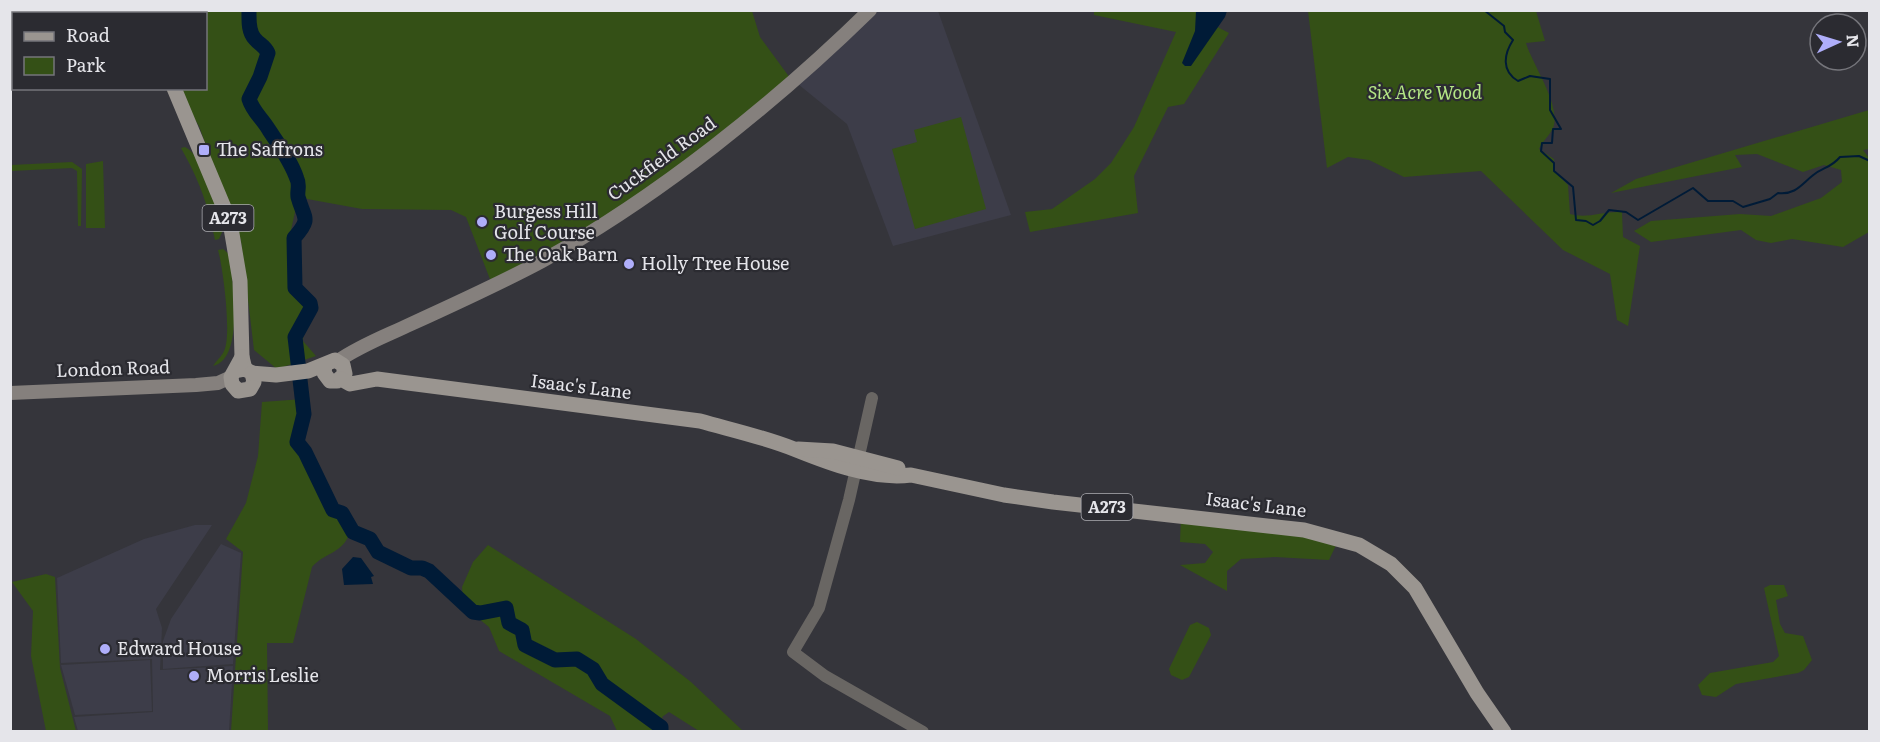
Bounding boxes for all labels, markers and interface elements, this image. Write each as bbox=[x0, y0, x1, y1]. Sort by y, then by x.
legend bbox=[12, 12, 207, 90]
north arrow bbox=[1808, 12, 1868, 72]
text: Road bbox=[66, 21, 110, 48]
text: N bbox=[1842, 33, 1866, 48]
text: Park bbox=[66, 51, 107, 78]
park label: Six Acre Wood bbox=[1368, 78, 1483, 105]
street label: Cuckfield Road bbox=[601, 109, 721, 206]
place label: The Saffrons bbox=[216, 135, 323, 162]
marker: The Saffrons bbox=[197, 143, 211, 157]
place label: Burgess Hill Golf Course bbox=[494, 197, 598, 245]
road number: A273 bbox=[202, 205, 254, 231]
marker: Burgess Hill Golf Course bbox=[475, 215, 489, 229]
place label: The Oak Barn bbox=[503, 240, 618, 267]
marker: The Oak Barn bbox=[484, 248, 498, 262]
place label: Holly Tree House bbox=[641, 249, 789, 276]
marker: Holly Tree House bbox=[622, 257, 636, 271]
street label: London Road bbox=[55, 352, 170, 383]
street label: Isaac's Lane bbox=[529, 366, 633, 405]
street label: Isaac's Lane bbox=[1204, 484, 1308, 523]
road number: A273 bbox=[1082, 494, 1132, 520]
place label: Edward House bbox=[117, 634, 241, 661]
marker: Edward House bbox=[98, 642, 112, 656]
place label: Morris Leslie bbox=[206, 661, 319, 688]
marker: Morris Leslie bbox=[187, 669, 201, 683]

